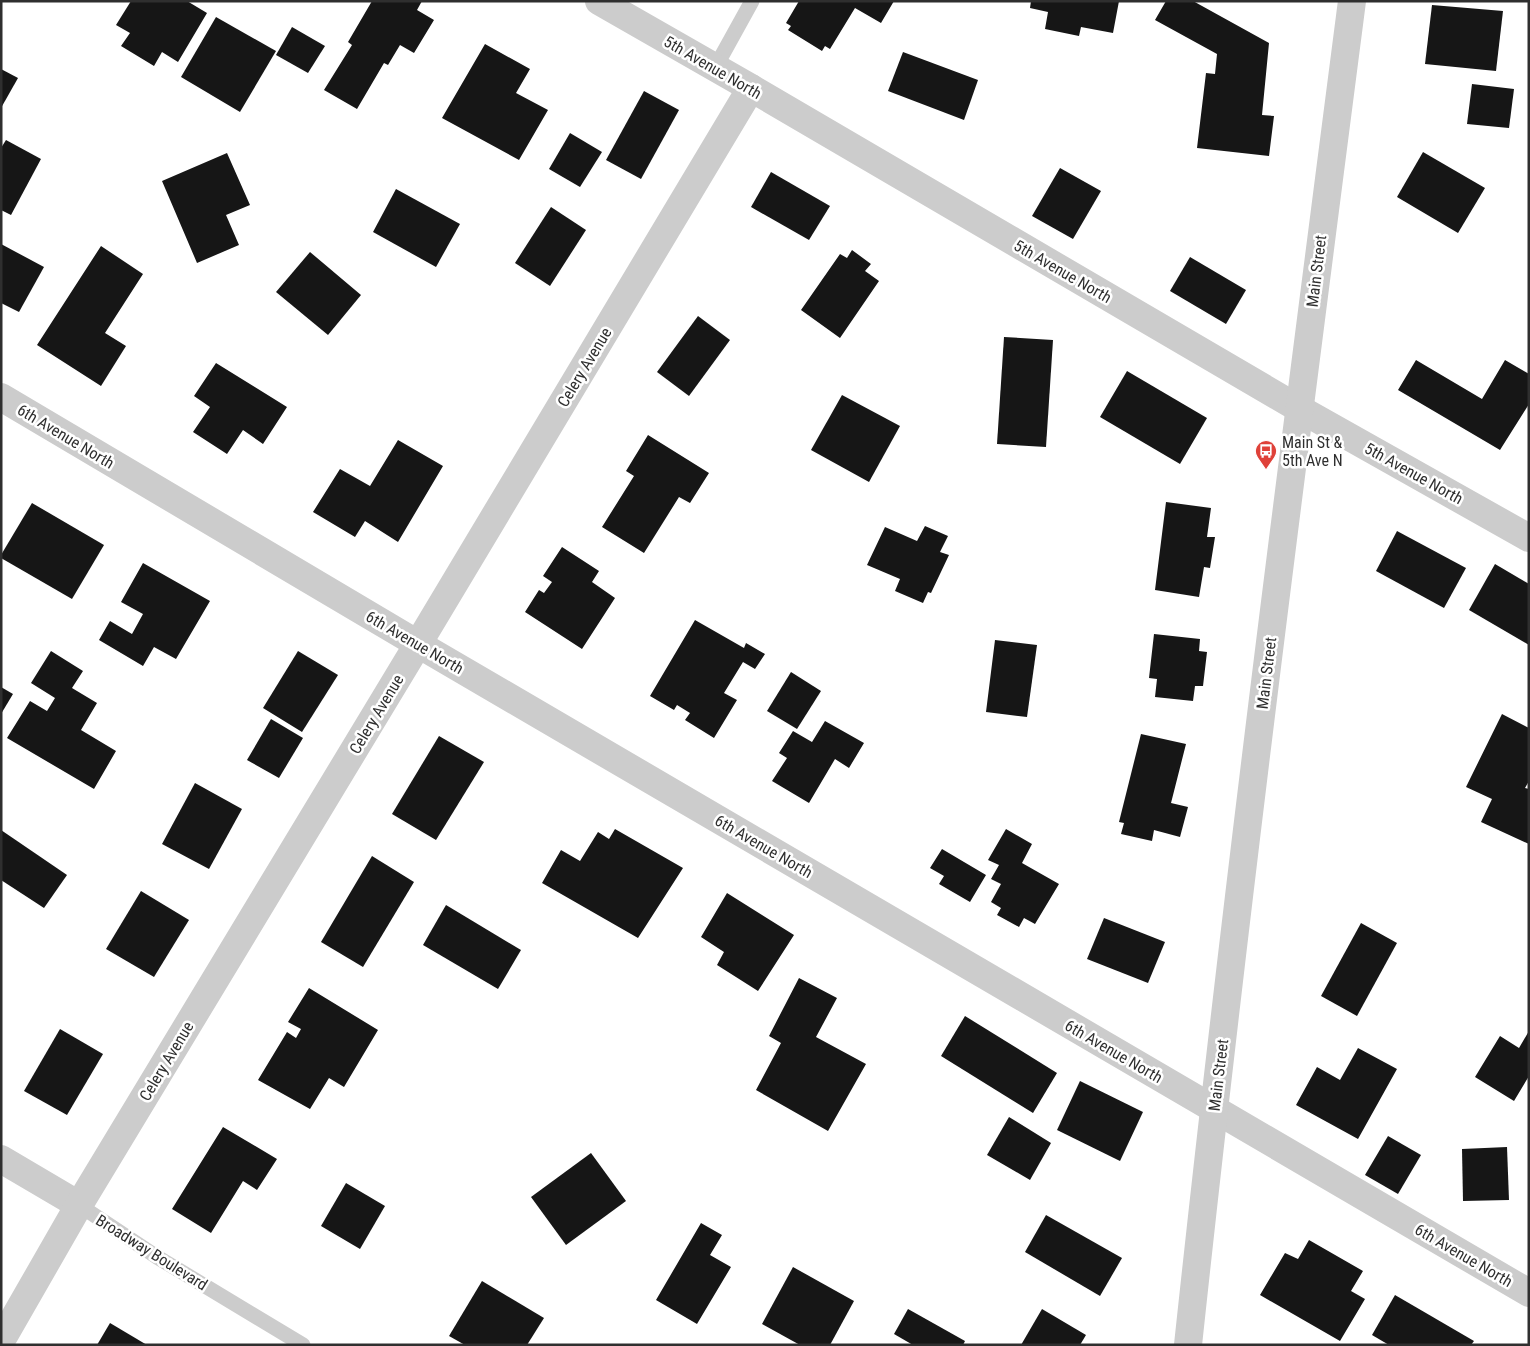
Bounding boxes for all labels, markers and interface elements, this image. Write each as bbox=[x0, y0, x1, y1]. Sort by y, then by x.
street label: 5th Avenue North bbox=[661, 32, 765, 103]
street label: Main Street bbox=[1303, 234, 1330, 308]
street label: 5th Avenue North bbox=[1011, 236, 1115, 307]
street label: Celery Avenue bbox=[553, 324, 616, 410]
street label: 6th Avenue North bbox=[14, 400, 118, 473]
place label: Main St & 5th Ave N bbox=[1282, 433, 1343, 470]
bus stop icon: Main St & 5th Ave N bbox=[1254, 439, 1278, 470]
street label: 5th Avenue North bbox=[1361, 439, 1466, 508]
street label: 6th Avenue North bbox=[363, 607, 467, 678]
street label: Main Street bbox=[1253, 636, 1280, 710]
street label: Celery Avenue bbox=[345, 671, 408, 757]
street label: 6th Avenue North bbox=[712, 811, 816, 882]
street label: 6th Avenue North bbox=[1062, 1016, 1166, 1087]
street label: Celery Avenue bbox=[135, 1018, 198, 1104]
street label: Main Street bbox=[1205, 1038, 1232, 1112]
street label: Broadway Boulevard bbox=[92, 1210, 211, 1294]
street label: 6th Avenue North bbox=[1412, 1220, 1516, 1291]

